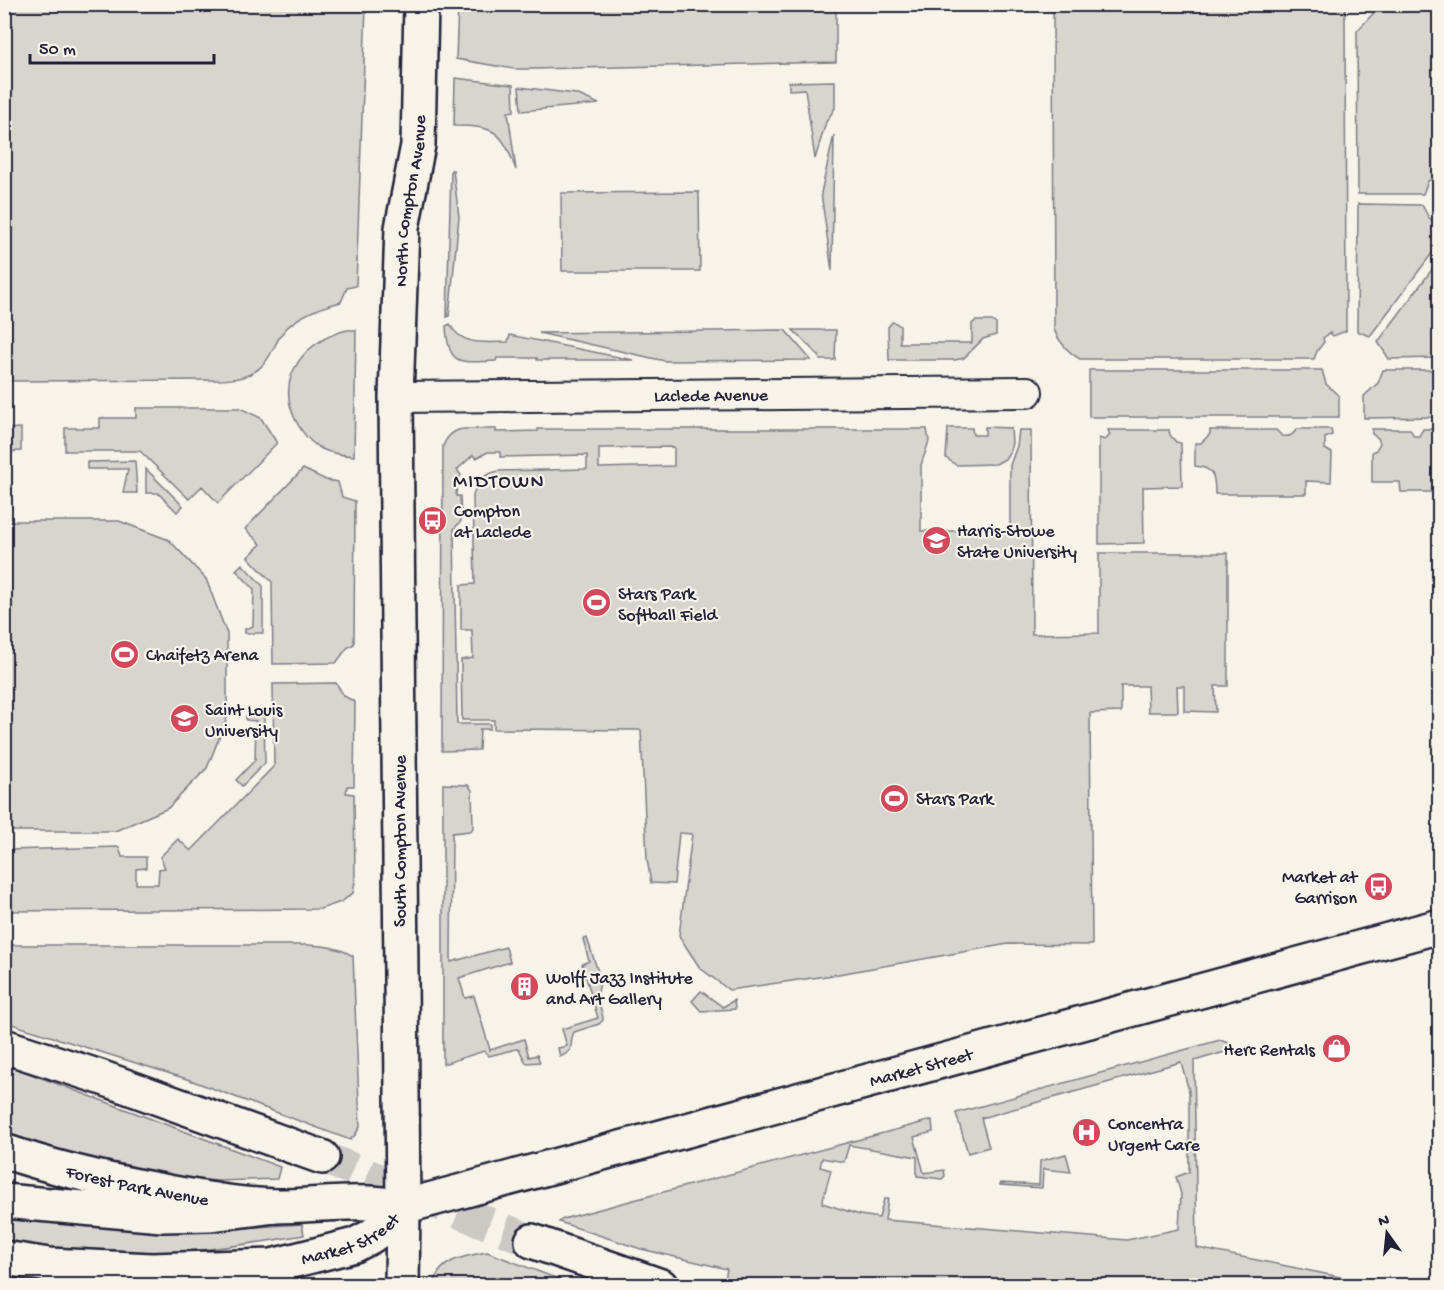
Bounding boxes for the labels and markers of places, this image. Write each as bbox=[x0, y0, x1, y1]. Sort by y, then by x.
place label: Compton at Laclede bbox=[454, 502, 532, 544]
bus stop icon: Compton at Laclede bbox=[417, 504, 449, 536]
place label: Harris-Stowe State University bbox=[957, 522, 1077, 564]
school or university icon: Harris-Stowe State University bbox=[920, 524, 952, 556]
place label: Stars Park Softball Field bbox=[618, 585, 719, 627]
sports icon: Stars Park Softball Field bbox=[581, 587, 613, 619]
sports icon: Chaifetz Arena bbox=[109, 638, 141, 670]
place label: Chaifetz Arena bbox=[146, 646, 259, 667]
place label: Saint Louis University bbox=[205, 701, 284, 743]
school or university icon: Saint Louis University bbox=[168, 703, 200, 735]
sports icon: Stars Park bbox=[879, 782, 911, 814]
place label: Stars Park bbox=[916, 790, 995, 811]
place label: Market at Garrison bbox=[1282, 868, 1359, 910]
bus stop icon: Market at Garrison bbox=[1362, 870, 1394, 902]
place label: Wolff Jazz Institute and Art Gallery bbox=[546, 969, 693, 1011]
building icon: Wolff Jazz Institute and Art Gallery bbox=[509, 971, 541, 1003]
shop icon: Herc Rentals bbox=[1320, 1033, 1352, 1065]
place label: Herc Rentals bbox=[1223, 1041, 1316, 1062]
place label: Concentra Urgent Care bbox=[1108, 1115, 1201, 1157]
hospital icon: Concentra Urgent Care bbox=[1071, 1117, 1103, 1149]

